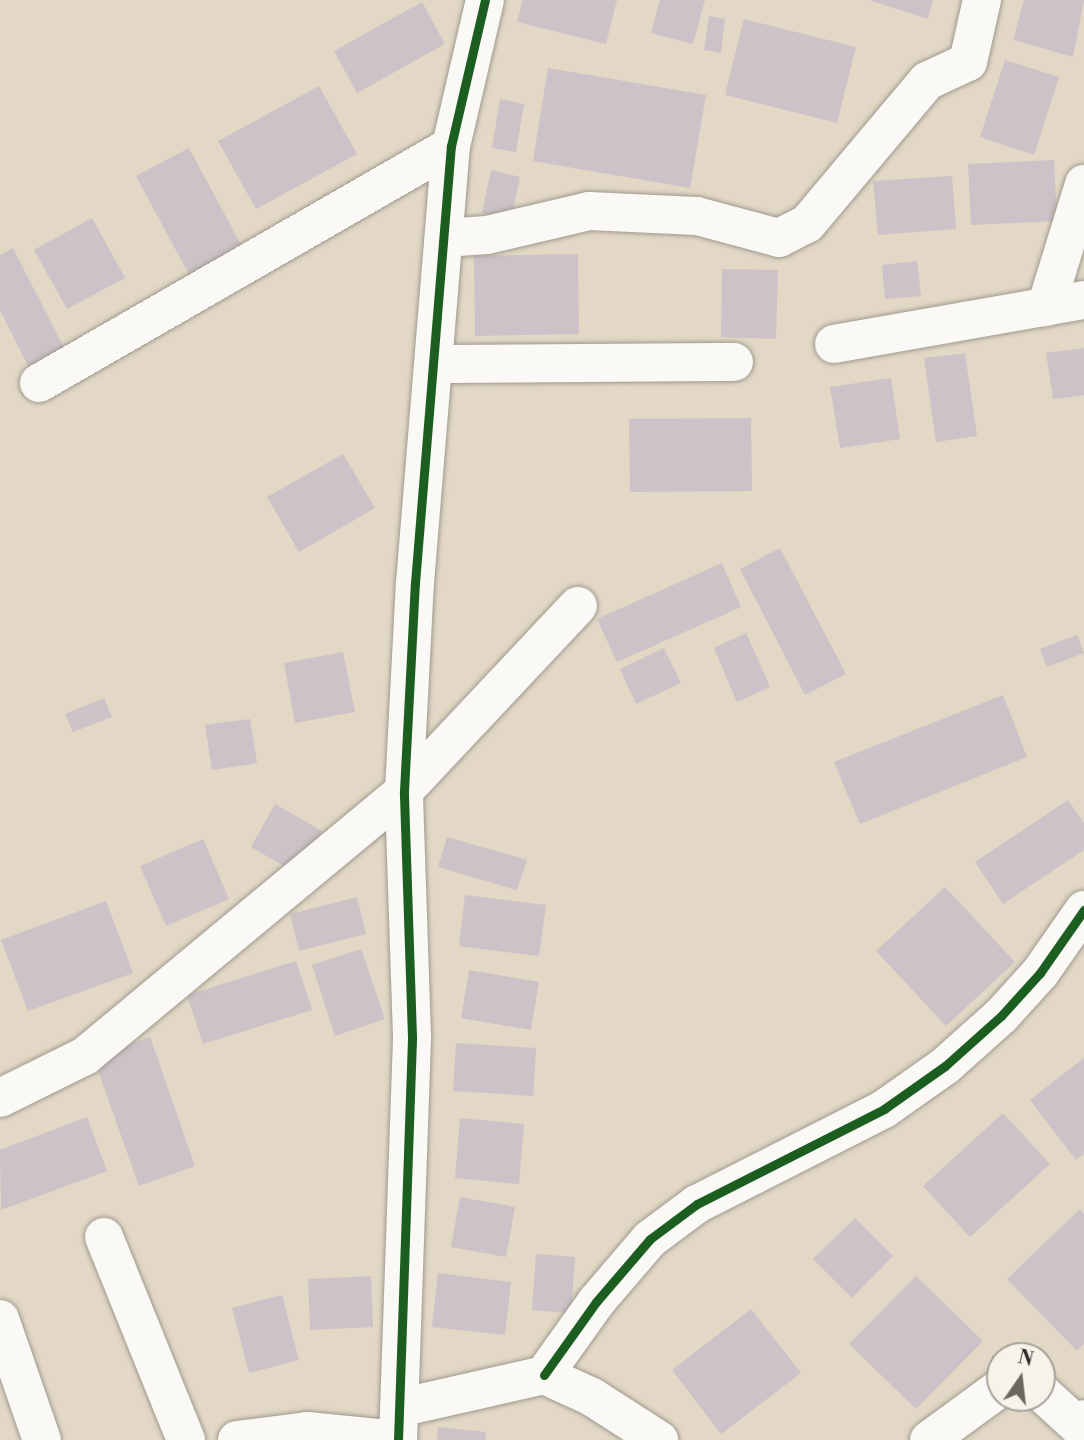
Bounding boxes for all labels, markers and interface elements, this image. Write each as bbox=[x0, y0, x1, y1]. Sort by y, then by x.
north arrow bbox=[986, 1342, 1056, 1412]
text: N bbox=[1015, 1345, 1036, 1372]

